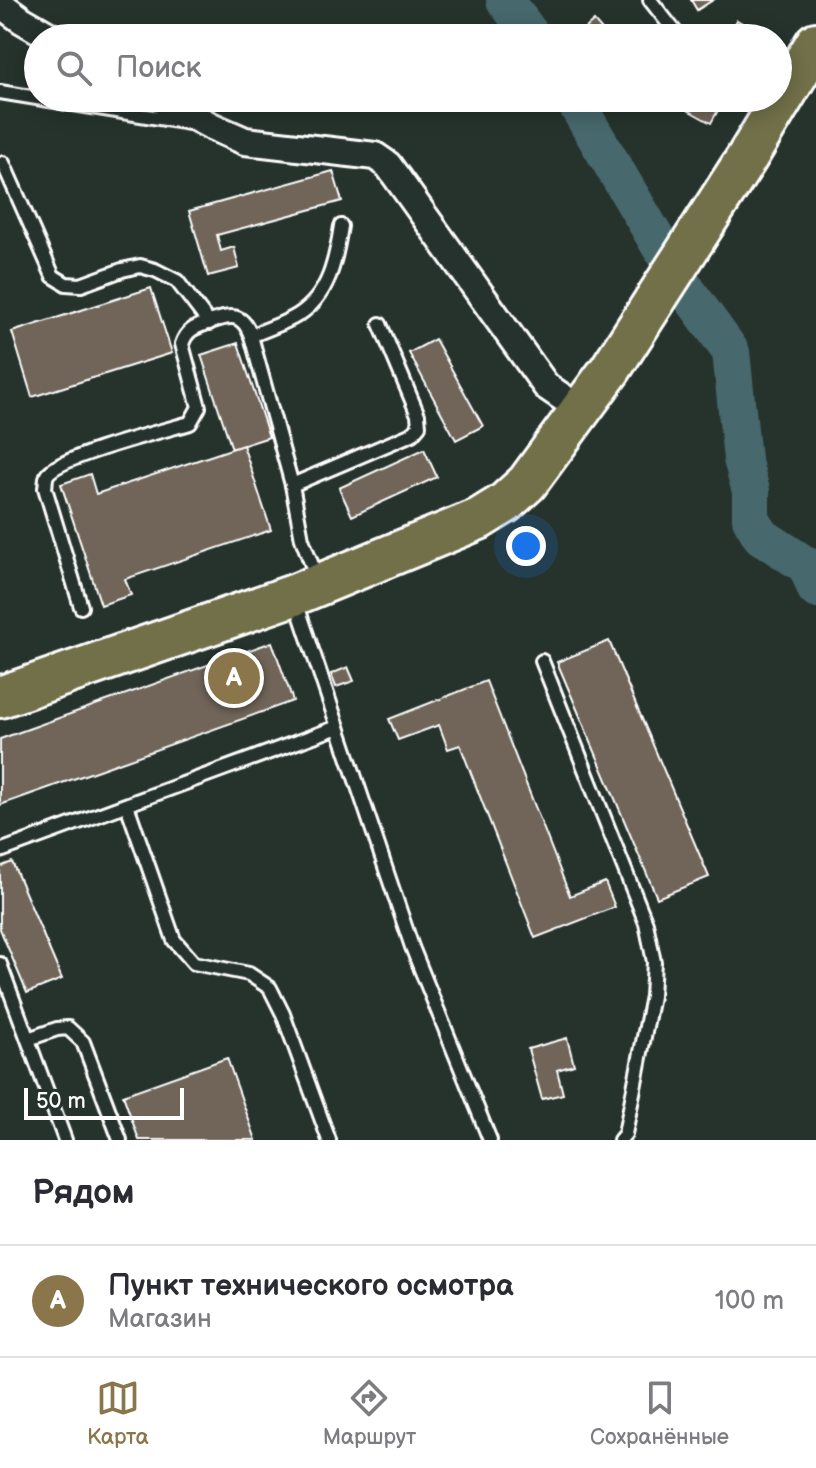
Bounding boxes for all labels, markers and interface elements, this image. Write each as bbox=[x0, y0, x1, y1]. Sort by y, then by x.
search box bbox=[24, 24, 792, 112]
icon: search bbox=[52, 46, 96, 90]
text: Поиск bbox=[116, 50, 202, 86]
your location bbox=[506, 526, 546, 566]
pin: A bbox=[208, 648, 260, 708]
scale bar bbox=[24, 1084, 184, 1120]
text: 50 m bbox=[36, 1088, 86, 1115]
text: Рядом bbox=[32, 1172, 134, 1213]
text: Пункт технического осмотра bbox=[108, 1268, 513, 1304]
text: A bbox=[50, 1286, 66, 1317]
text: 100 m bbox=[715, 1286, 784, 1317]
text: Магазин bbox=[108, 1304, 212, 1335]
tab: Карта bbox=[87, 1376, 149, 1451]
tab: Маршрут bbox=[323, 1376, 416, 1451]
tab: Сохранённые bbox=[590, 1376, 729, 1451]

